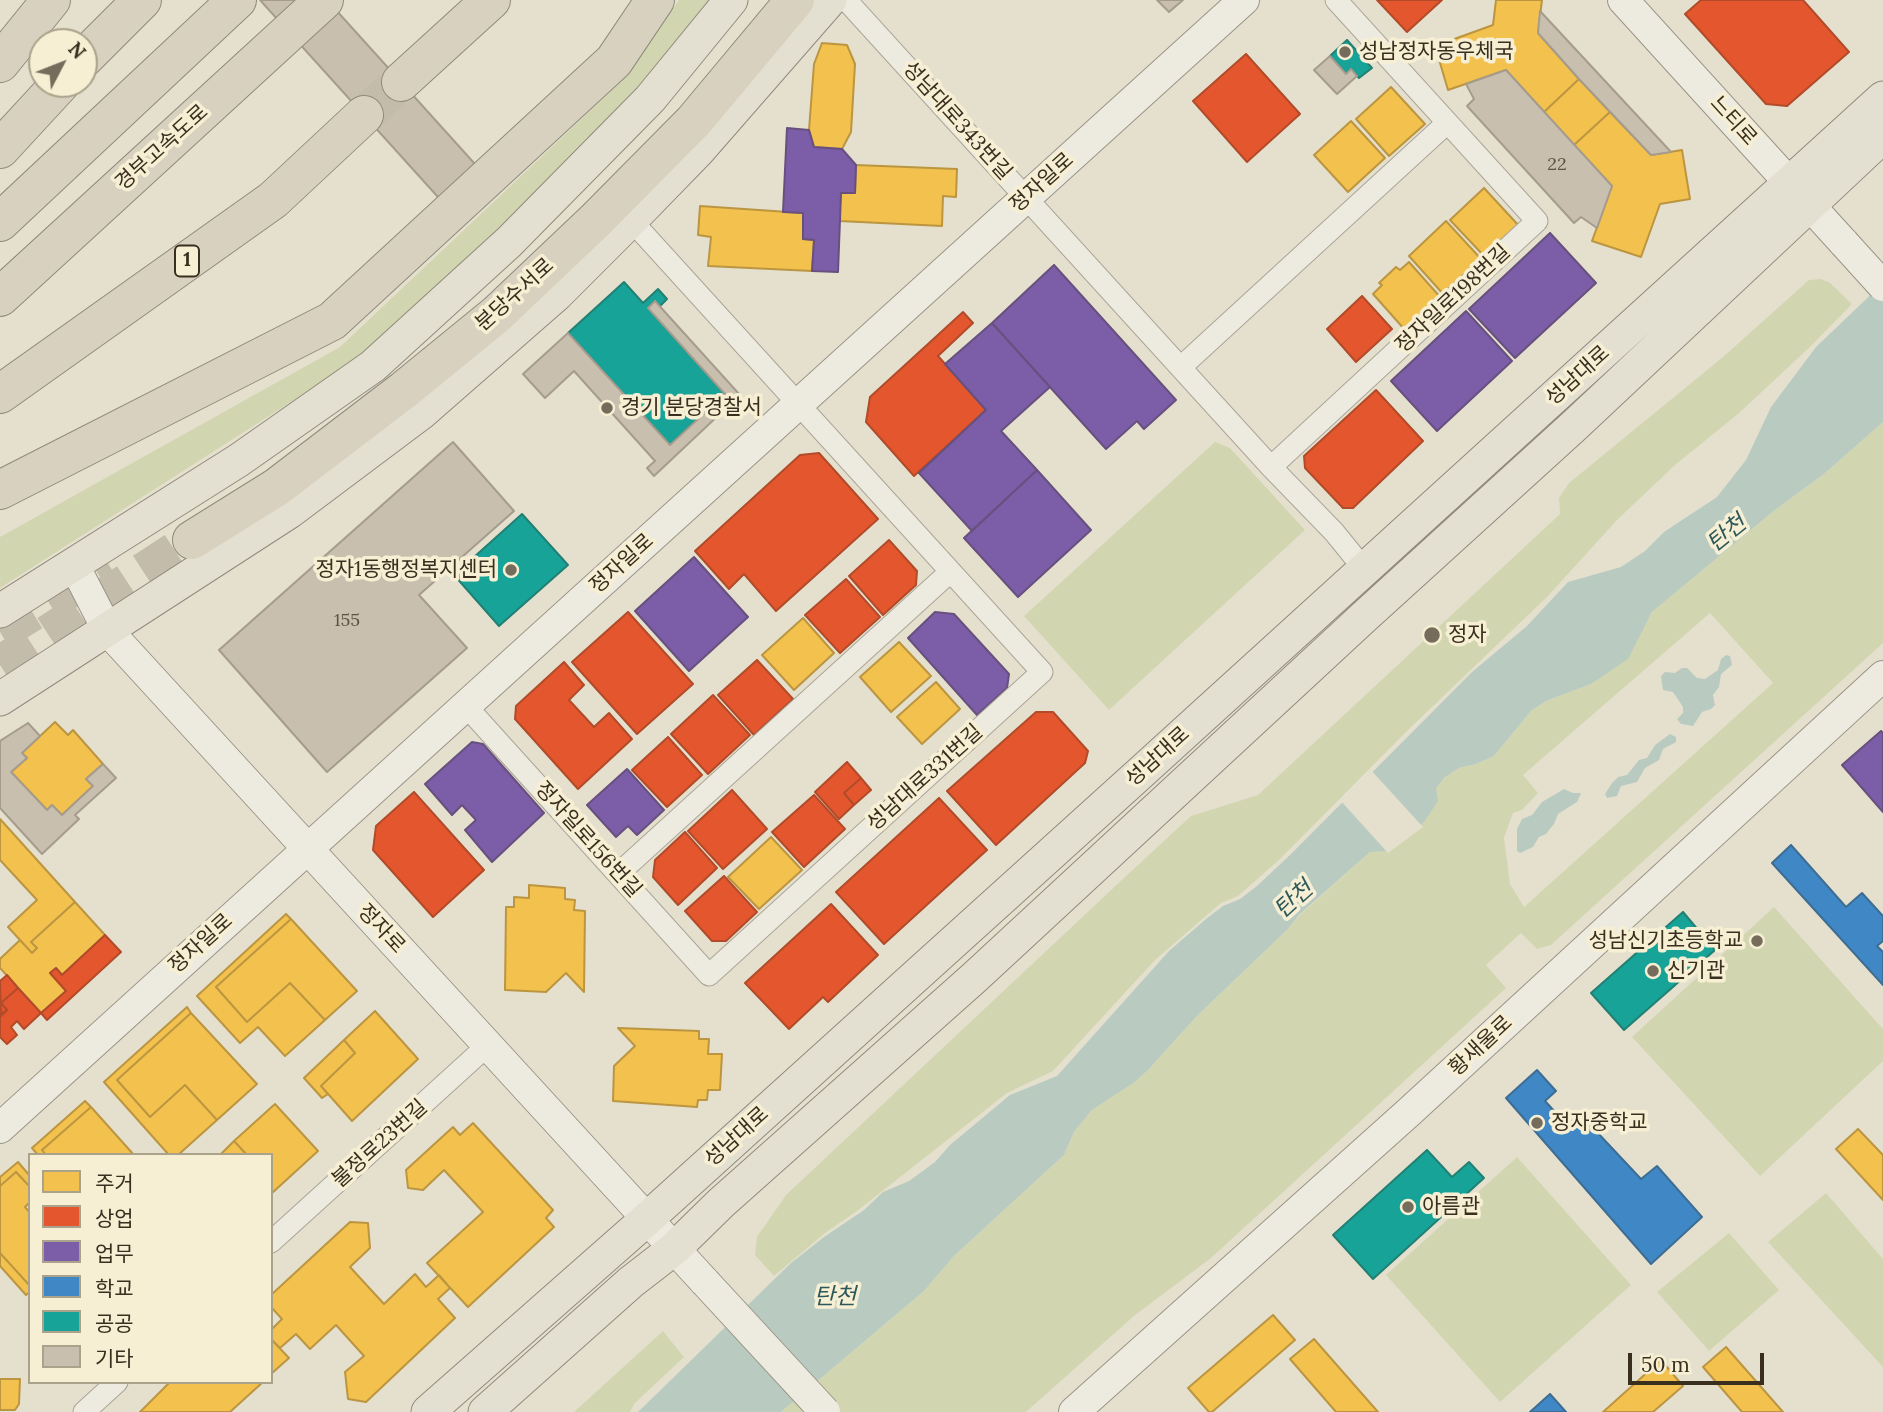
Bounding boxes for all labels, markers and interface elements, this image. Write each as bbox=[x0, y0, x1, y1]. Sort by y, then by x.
north arrow bbox=[28, 28, 98, 98]
text: N bbox=[63, 37, 91, 64]
place label: 성남정자동우체국 bbox=[1359, 39, 1514, 65]
marker: 성남정자동우체국 bbox=[1337, 44, 1353, 60]
street label: 성남대로343번길 bbox=[897, 57, 1017, 185]
street label: 느티로 bbox=[1704, 91, 1762, 151]
street label: 경부고속도로 bbox=[110, 100, 214, 196]
street label: 정자일로 bbox=[1005, 148, 1079, 218]
house number: 22 bbox=[1547, 154, 1567, 176]
street label: 정자일로198번길 bbox=[1390, 239, 1516, 359]
road number: 1 bbox=[175, 246, 199, 276]
street label: 분당수서로 bbox=[471, 253, 559, 337]
street label: 성남대로 bbox=[1541, 341, 1615, 411]
place label: 경기 분당경찰서 bbox=[621, 395, 762, 421]
marker: 경기 분당경찰서 bbox=[599, 400, 615, 416]
water label: 탄천 bbox=[1702, 510, 1752, 558]
street label: 정자일로 bbox=[585, 529, 659, 599]
place label: 정자1동행정복지센터 bbox=[315, 557, 497, 583]
marker: 정자1동행정복지센터 bbox=[503, 562, 519, 578]
house number: 155 bbox=[334, 610, 360, 632]
place label: 정자 bbox=[1448, 622, 1487, 648]
marker: 정자 bbox=[1422, 625, 1442, 645]
street label: 성남대로331번길 bbox=[862, 719, 988, 837]
street label: 성남대로 bbox=[1121, 722, 1195, 792]
street label: 정자일로156번길 bbox=[529, 777, 647, 903]
water label: 탄천 bbox=[1269, 876, 1319, 924]
street label: 정자로 bbox=[352, 899, 410, 959]
street label: 정자일로 bbox=[164, 909, 238, 979]
place label: 성남신기초등학교 bbox=[1588, 928, 1743, 954]
marker: 성남신기초등학교 bbox=[1749, 933, 1765, 949]
place label: 신기관 bbox=[1667, 958, 1725, 984]
marker: 신기관 bbox=[1645, 963, 1661, 979]
street label: 황새울로 bbox=[1444, 1010, 1518, 1082]
street label: 불정로23번길 bbox=[327, 1095, 433, 1193]
street label: 성남대로 bbox=[700, 1102, 774, 1172]
place label: 정자중학교 bbox=[1551, 1110, 1648, 1136]
marker: 정자중학교 bbox=[1529, 1115, 1545, 1131]
legend bbox=[28, 1153, 273, 1384]
text: 주거 bbox=[95, 1170, 134, 1197]
place label: 아름관 bbox=[1422, 1194, 1480, 1220]
marker: 아름관 bbox=[1400, 1199, 1416, 1215]
text: 상업 bbox=[95, 1205, 134, 1232]
text: 업무 bbox=[95, 1240, 134, 1267]
text: 학교 bbox=[95, 1275, 134, 1302]
water label: 탄천 bbox=[814, 1283, 856, 1311]
text: 공공 bbox=[95, 1310, 134, 1337]
scale bar bbox=[1631, 1338, 1768, 1382]
text: 기타 bbox=[95, 1345, 134, 1372]
text: 50 m bbox=[1641, 1351, 1690, 1378]

